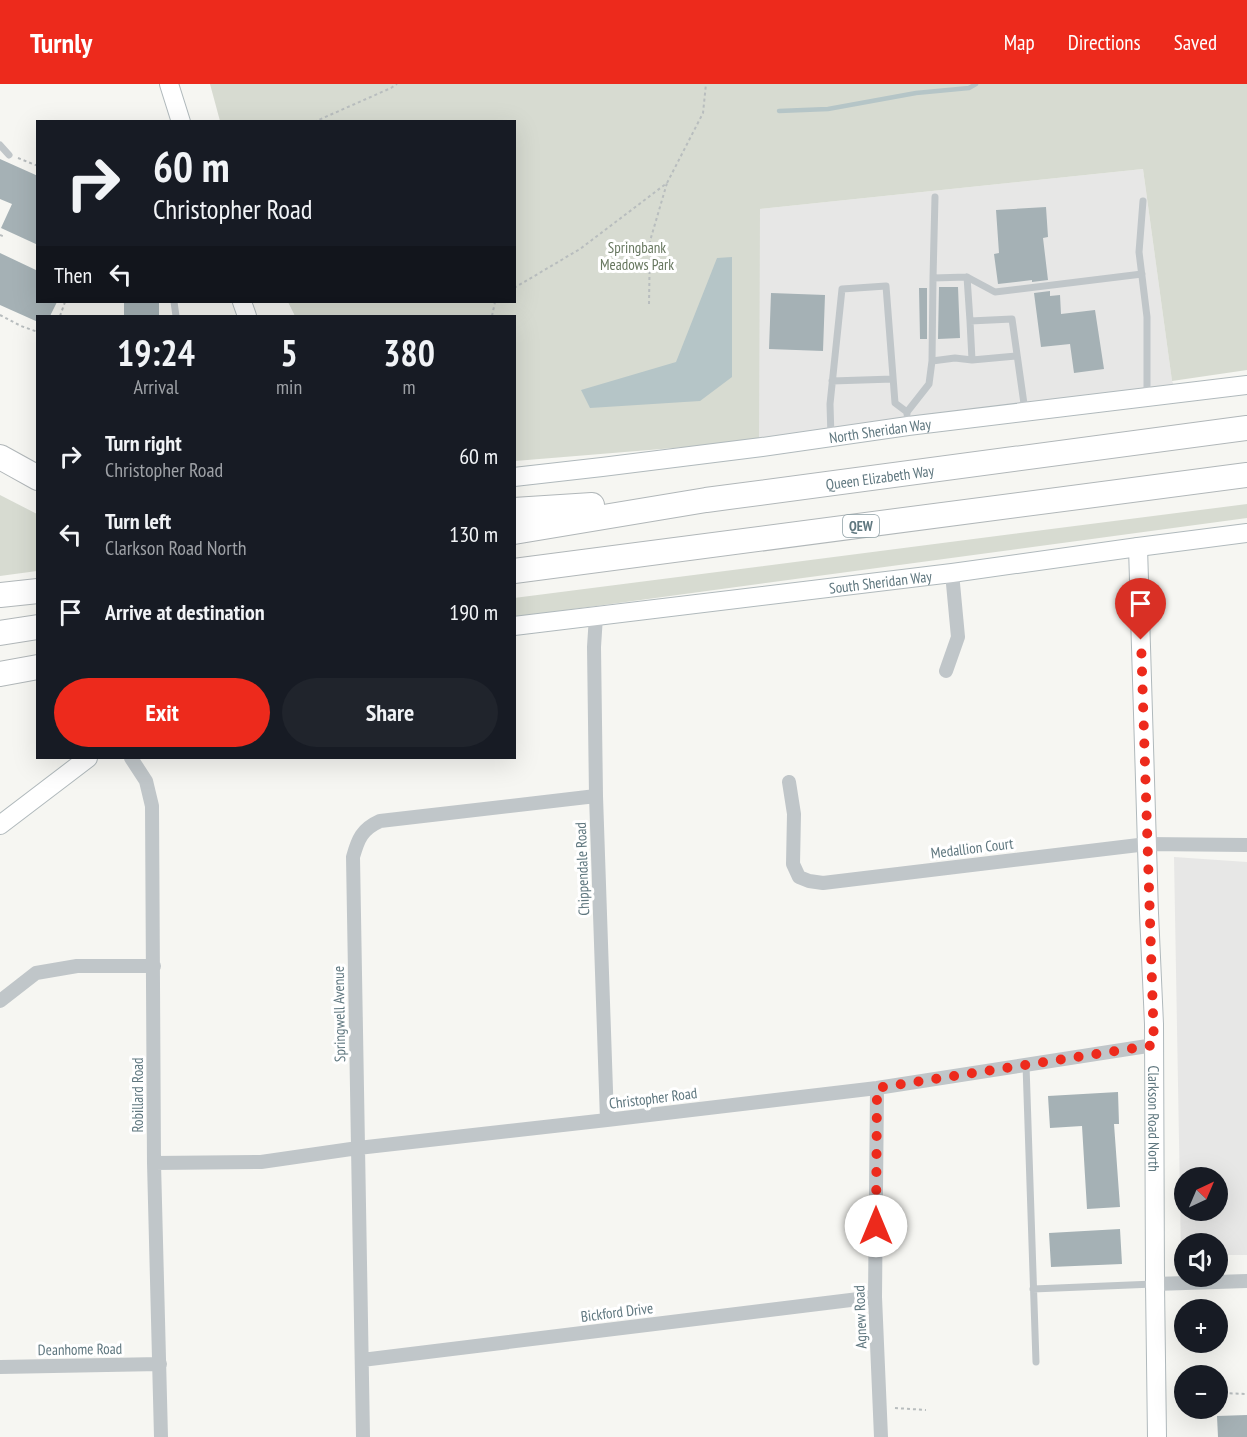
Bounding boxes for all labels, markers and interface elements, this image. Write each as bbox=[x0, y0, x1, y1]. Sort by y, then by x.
text: Turnly bbox=[30, 24, 92, 61]
text: Map bbox=[1004, 29, 1035, 56]
text: Directions bbox=[1068, 29, 1141, 56]
text: Saved bbox=[1174, 29, 1217, 56]
text: 60 m bbox=[153, 139, 230, 194]
icon: right bbox=[54, 144, 132, 222]
text: Christopher Road bbox=[153, 192, 312, 226]
park label: Springbank Meadows Park bbox=[600, 238, 674, 274]
icon: left bbox=[104, 258, 137, 291]
text: Then bbox=[54, 261, 92, 289]
text: 19:24 bbox=[117, 329, 195, 376]
text: 5 bbox=[280, 329, 298, 376]
text: 380 bbox=[383, 329, 435, 376]
text: Arrival bbox=[133, 374, 179, 400]
text: min bbox=[276, 374, 302, 400]
text: m bbox=[403, 374, 416, 400]
street label: North Sheridan Way bbox=[828, 414, 932, 447]
text: Turn right bbox=[105, 429, 182, 457]
icon: right bbox=[54, 440, 87, 473]
text: 60 m bbox=[459, 442, 498, 470]
text: Christopher Road bbox=[105, 457, 223, 483]
street label: Queen Elizabeth Way bbox=[824, 460, 936, 493]
text: Turn left bbox=[105, 507, 171, 535]
road number: QEW bbox=[843, 515, 879, 537]
icon: left bbox=[54, 518, 87, 551]
text: 130 m bbox=[449, 520, 498, 548]
text: Clarkson Road North bbox=[105, 535, 247, 561]
street label: South Sheridan Way bbox=[828, 566, 933, 597]
pin bbox=[1115, 578, 1166, 640]
icon: arrive bbox=[1124, 587, 1157, 620]
icon: arrive bbox=[54, 596, 87, 629]
text: Arrive at destination bbox=[105, 598, 265, 626]
text: 190 m bbox=[449, 598, 498, 626]
button: Exit bbox=[54, 678, 270, 747]
button: Share bbox=[282, 678, 498, 747]
street label: Chippendale Road bbox=[571, 822, 593, 916]
street label: Medallion Court bbox=[930, 834, 1014, 862]
street label: Springwell Avenue bbox=[329, 966, 349, 1062]
street label: Robillard Road bbox=[128, 1057, 147, 1133]
street label: Clarkson Road North bbox=[1145, 1066, 1164, 1172]
street label: Christopher Road bbox=[608, 1083, 698, 1113]
north arrow bbox=[1174, 1167, 1228, 1221]
map controls bbox=[1174, 1167, 1228, 1419]
position arrow bbox=[844, 1194, 908, 1258]
button: sound bbox=[1174, 1233, 1228, 1287]
street label: Agnew Road bbox=[849, 1285, 871, 1349]
street label: Bickford Drive bbox=[580, 1298, 654, 1326]
button: + bbox=[1174, 1299, 1228, 1353]
street label: Deanhome Road bbox=[38, 1339, 122, 1359]
button: − bbox=[1174, 1365, 1228, 1419]

